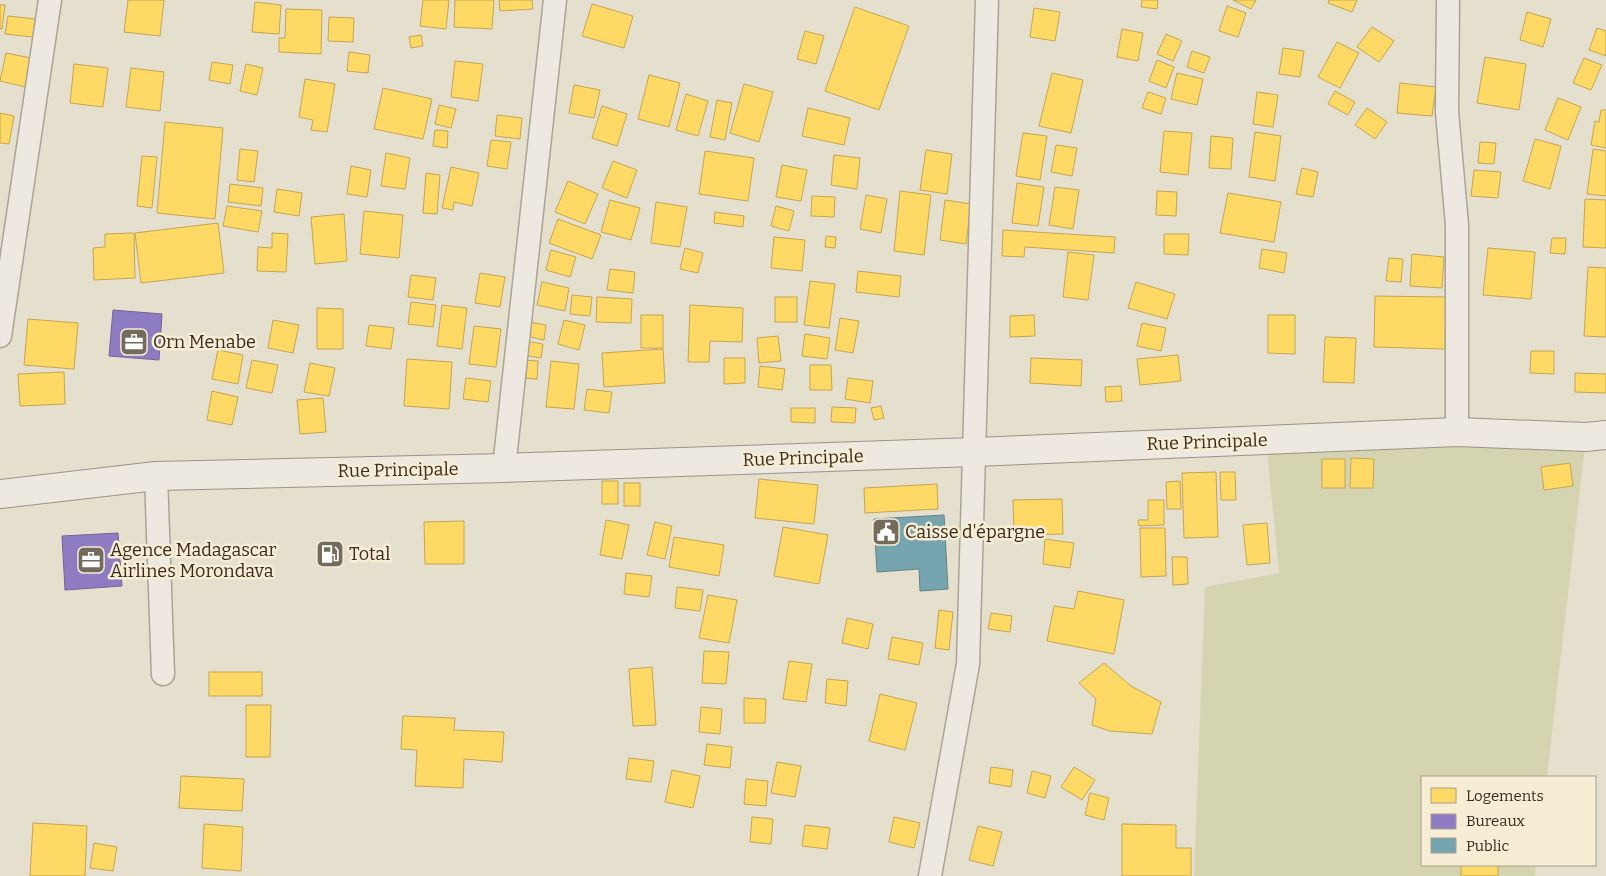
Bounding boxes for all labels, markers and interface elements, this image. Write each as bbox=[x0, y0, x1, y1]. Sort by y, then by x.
office icon: Orn Menabe bbox=[119, 327, 149, 357]
place label: Orn Menabe bbox=[153, 331, 256, 353]
street label: Rue Principale bbox=[1146, 429, 1268, 455]
street label: Rue Principale bbox=[742, 445, 864, 471]
street label: Rue Principale bbox=[337, 458, 459, 482]
public building icon: Caisse d'épargne bbox=[871, 517, 901, 547]
place label: Caisse d'épargne bbox=[905, 521, 1045, 543]
place label: Agence Madagascar Airlines Morondava bbox=[110, 539, 277, 582]
fuel station icon: Total bbox=[315, 539, 345, 569]
place label: Total bbox=[349, 543, 390, 565]
office icon: Agence Madagascar Airlines Morondava bbox=[76, 545, 106, 575]
legend bbox=[1421, 776, 1596, 866]
text: Logements bbox=[1466, 787, 1544, 805]
text: Bureaux bbox=[1466, 812, 1526, 830]
text: Public bbox=[1466, 837, 1510, 855]

